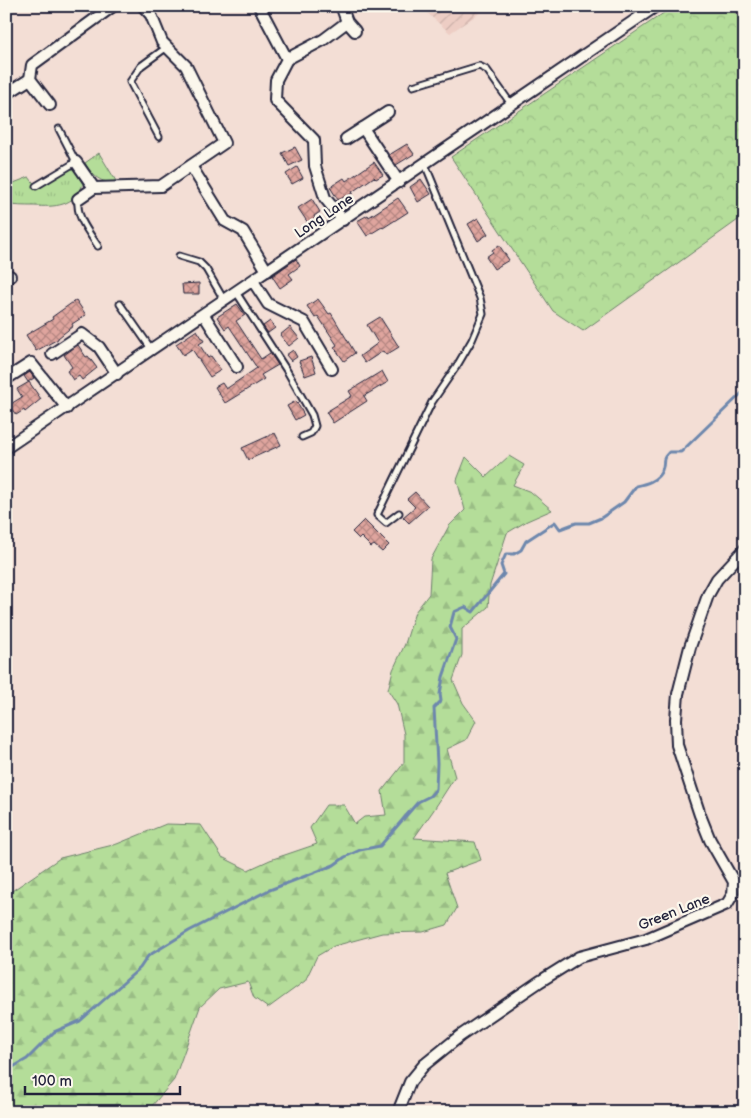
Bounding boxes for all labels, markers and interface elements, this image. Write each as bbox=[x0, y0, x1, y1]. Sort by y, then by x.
street label: Long Lane bbox=[291, 190, 357, 242]
street label: Green Lane bbox=[636, 890, 712, 934]
scale bar bbox=[25, 1063, 180, 1095]
text: 100 m bbox=[32, 1072, 72, 1091]

